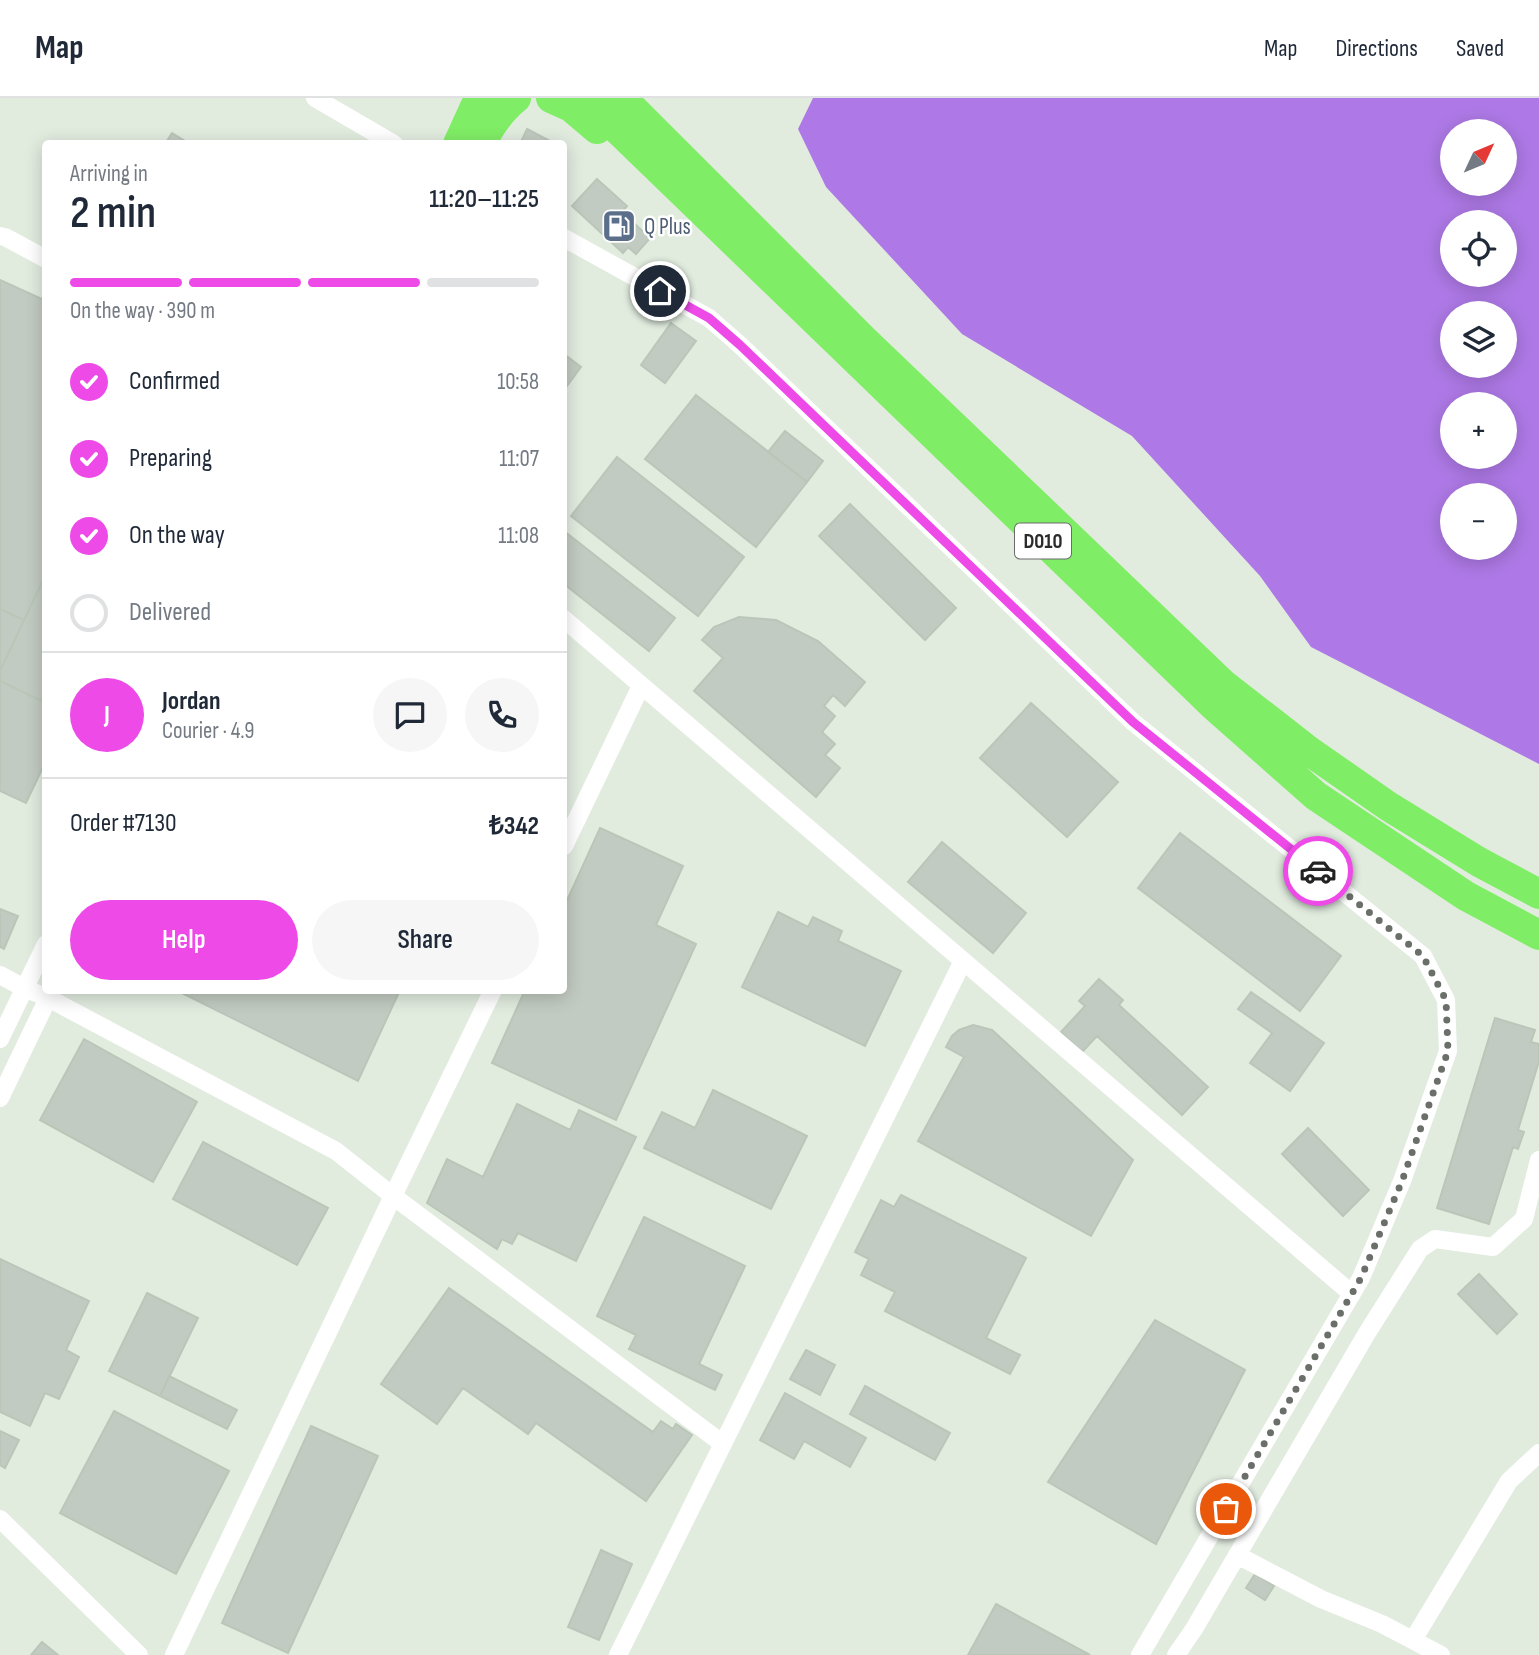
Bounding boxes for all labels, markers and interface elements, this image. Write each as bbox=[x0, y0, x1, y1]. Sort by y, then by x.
text: Map bbox=[35, 28, 84, 68]
text: Map bbox=[1264, 34, 1297, 63]
text: Directions bbox=[1335, 34, 1418, 63]
text: Saved bbox=[1456, 34, 1504, 63]
north arrow bbox=[1440, 119, 1517, 196]
map controls bbox=[1440, 119, 1517, 560]
text: Arriving in bbox=[70, 160, 148, 188]
text: 11:20–11:25 bbox=[429, 184, 539, 215]
text: 2 min bbox=[70, 186, 156, 241]
fuel station icon: Q Plus bbox=[600, 207, 638, 245]
button: locate bbox=[1440, 210, 1517, 287]
place label: Q Plus bbox=[644, 213, 691, 241]
pin bbox=[630, 261, 690, 321]
icon: home bbox=[641, 272, 679, 310]
text: On the way · 390 m bbox=[70, 297, 215, 325]
button: layers bbox=[1440, 301, 1517, 378]
icon: check bbox=[70, 363, 108, 401]
text: Confirmed bbox=[129, 366, 220, 397]
text: 10:58 bbox=[497, 368, 539, 396]
button: + bbox=[1440, 392, 1517, 469]
icon: check bbox=[70, 440, 108, 478]
text: Preparing bbox=[129, 443, 212, 474]
text: 11:07 bbox=[499, 445, 539, 473]
button: − bbox=[1440, 483, 1517, 560]
icon: check bbox=[70, 517, 108, 555]
text: On the way bbox=[129, 520, 225, 551]
text: 11:08 bbox=[498, 522, 539, 550]
road number: D010 bbox=[1015, 524, 1071, 558]
text: Delivered bbox=[129, 597, 211, 628]
button: chat bbox=[373, 678, 447, 752]
button: phone bbox=[465, 678, 539, 752]
text: Jordan bbox=[162, 686, 220, 717]
text: J bbox=[104, 700, 110, 731]
text: Courier · 4.9 bbox=[162, 717, 254, 745]
text: Order #7130 bbox=[70, 808, 177, 839]
text: ₺342 bbox=[489, 811, 539, 842]
courier bbox=[1283, 836, 1353, 906]
icon: car bbox=[1299, 852, 1337, 890]
button: Help bbox=[70, 900, 298, 980]
button: Share bbox=[312, 900, 539, 980]
pin bbox=[1196, 1479, 1256, 1539]
icon: bag bbox=[1207, 1490, 1245, 1528]

